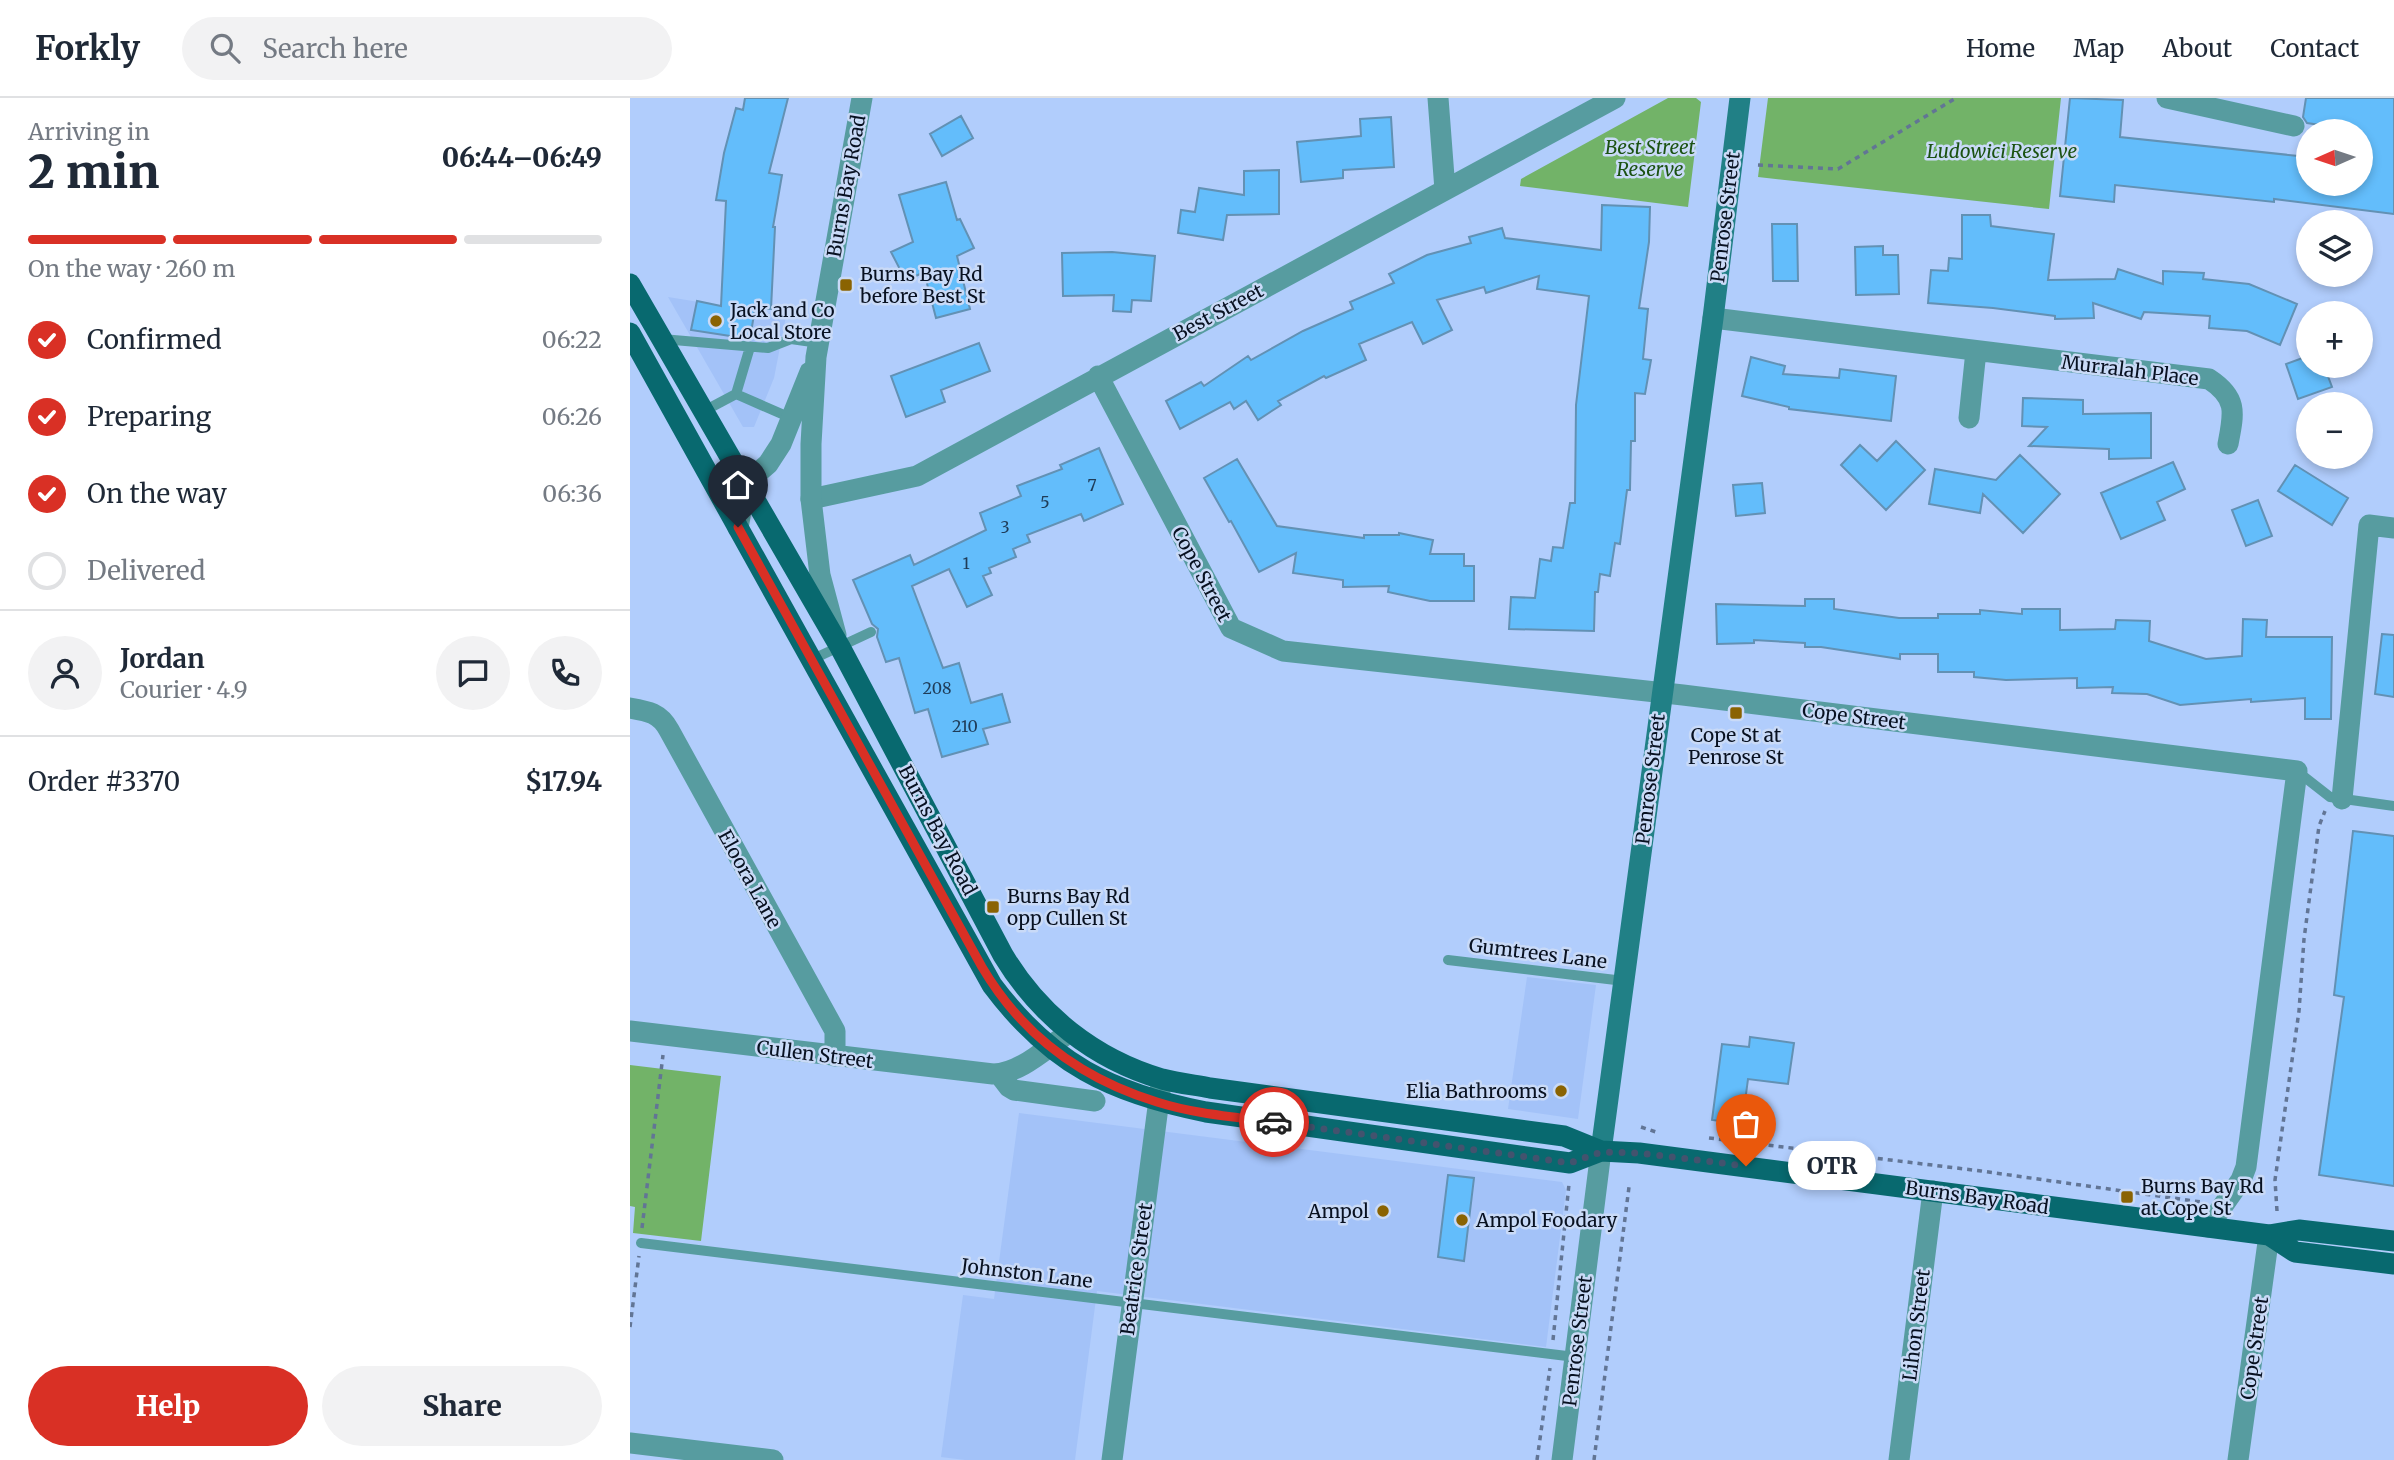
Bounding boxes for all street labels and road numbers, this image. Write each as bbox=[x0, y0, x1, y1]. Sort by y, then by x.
street label: Burns Bay Road bbox=[822, 113, 870, 259]
street label: Penrose Street bbox=[1705, 150, 1745, 284]
street label: Best Street bbox=[1169, 278, 1268, 346]
street label: Murralah Place bbox=[2060, 350, 2200, 390]
street label: Cope Street bbox=[1167, 522, 1237, 626]
street label: Cope Street bbox=[1801, 698, 1908, 734]
street label: Penrose Street bbox=[1630, 712, 1670, 846]
street label: Burns Bay Road bbox=[894, 761, 982, 899]
street label: Eloora Lane bbox=[713, 826, 787, 932]
street label: Gumtrees Lane bbox=[1468, 933, 1608, 973]
street label: Cullen Street bbox=[755, 1035, 875, 1073]
street label: Burns Bay Road bbox=[1904, 1175, 2050, 1219]
street label: Beatrice Street bbox=[1115, 1201, 1157, 1337]
street label: Johnston Lane bbox=[959, 1253, 1094, 1293]
street label: Lihon Street bbox=[1897, 1267, 1935, 1382]
street label: Penrose Street bbox=[1557, 1274, 1597, 1408]
street label: Cope Street bbox=[2235, 1294, 2273, 1401]

